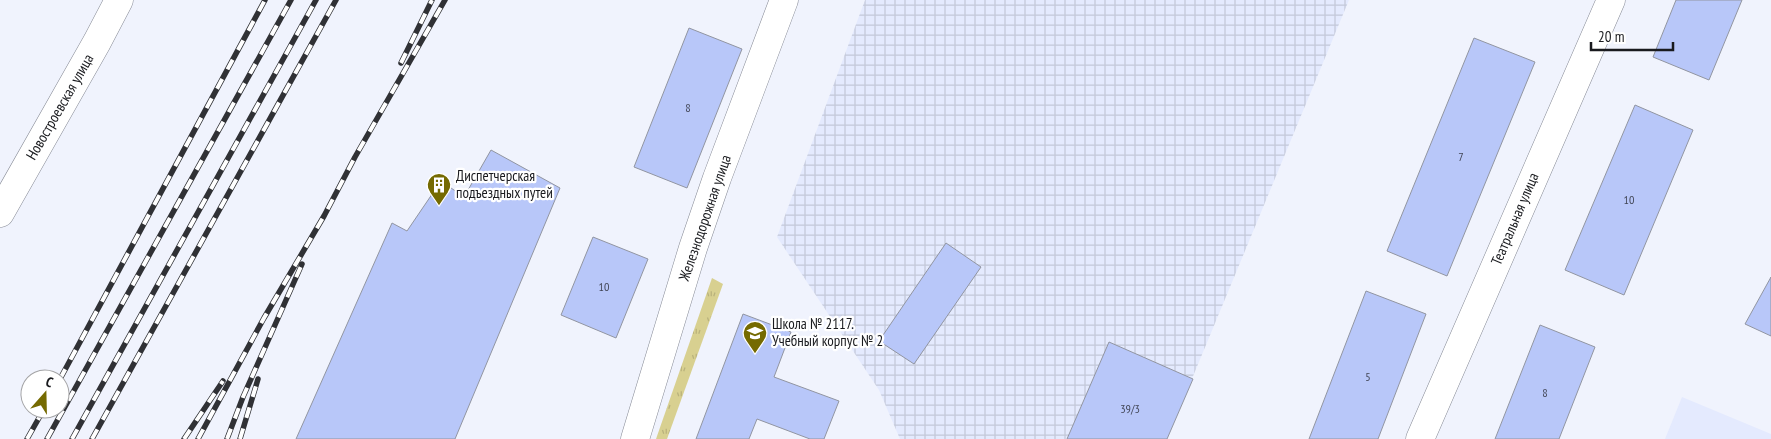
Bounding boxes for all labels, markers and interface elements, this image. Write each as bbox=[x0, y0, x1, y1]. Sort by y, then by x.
scale bar bbox=[1591, 20, 1674, 52]
text: 20 m bbox=[1598, 27, 1624, 46]
street label: Новостроевская улица bbox=[22, 50, 98, 163]
house number: 8 bbox=[685, 100, 691, 115]
house number: 7 bbox=[1458, 149, 1464, 164]
street label: Железнодорожная улица bbox=[674, 152, 735, 284]
place label: Диспетчерская подъездных путей bbox=[456, 166, 553, 202]
street label: Театральная улица bbox=[1487, 170, 1543, 268]
building icon: Диспетчерская подъездных путей bbox=[426, 172, 452, 206]
house number: 10 bbox=[1624, 192, 1634, 207]
house number: 10 bbox=[599, 279, 609, 294]
place label: Школа № 2117. Учебный корпус № 2 bbox=[772, 314, 883, 350]
school or university icon: Школа № 2117. Учебный корпус № 2 bbox=[742, 320, 768, 354]
north arrow bbox=[20, 369, 70, 419]
house number: 5 bbox=[1365, 369, 1371, 384]
text: С bbox=[43, 372, 56, 392]
house number: 8 bbox=[1542, 385, 1548, 400]
house number: 39/3 bbox=[1120, 401, 1140, 416]

